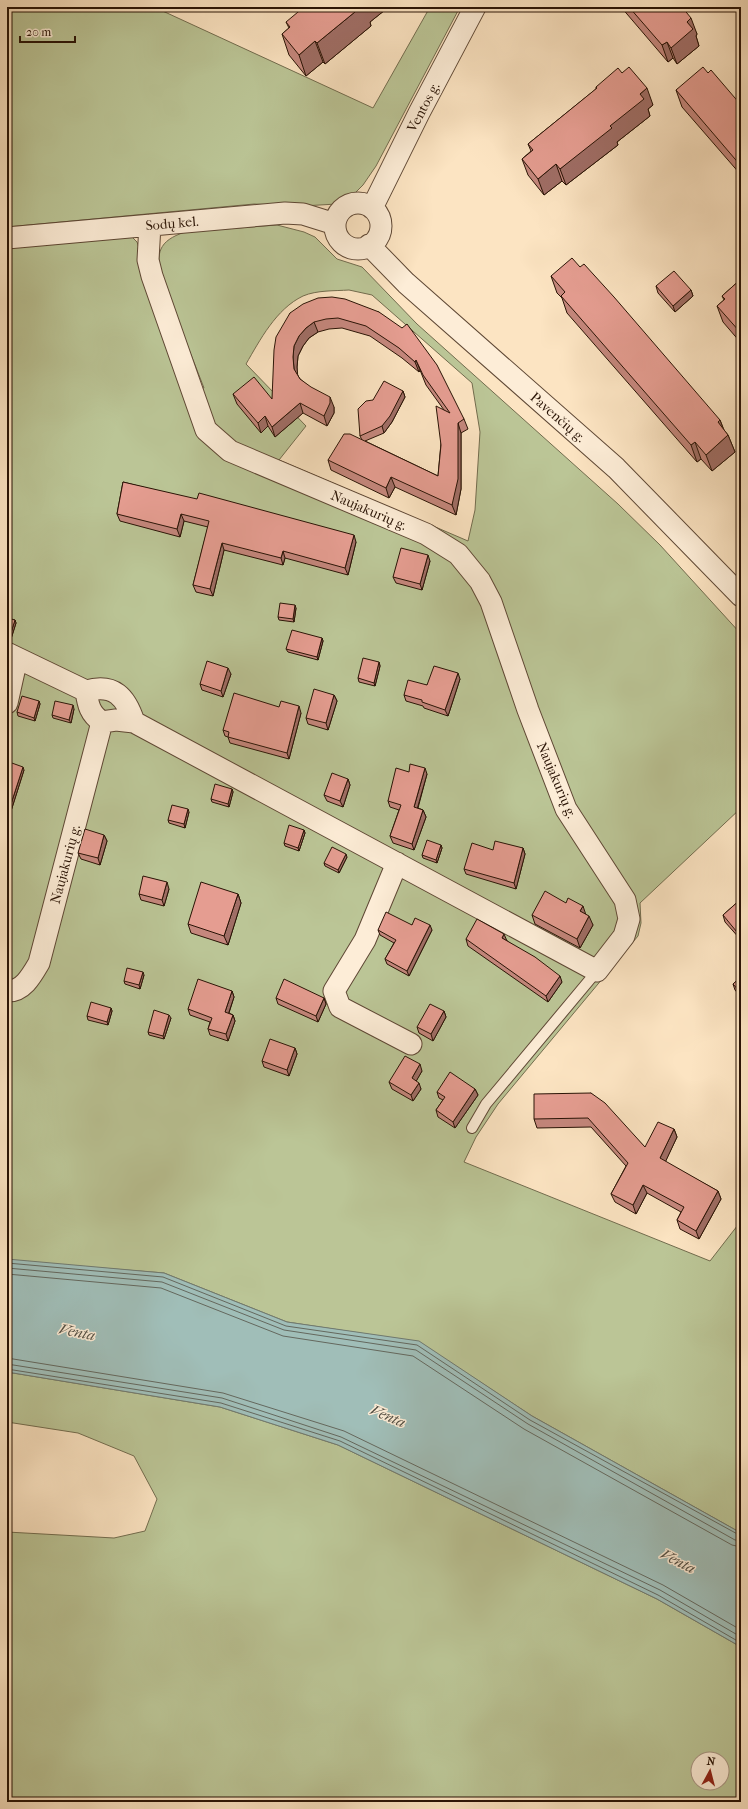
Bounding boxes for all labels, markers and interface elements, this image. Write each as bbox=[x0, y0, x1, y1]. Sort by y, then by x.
scale bar bbox=[20, 18, 75, 44]
text: 20 m bbox=[26, 25, 51, 39]
street label: Ventos g. bbox=[403, 79, 444, 136]
street label: Sodų kel. bbox=[145, 213, 200, 234]
street label: Pavenčių g. bbox=[527, 389, 589, 446]
street label: Naujakurių g. bbox=[328, 487, 410, 534]
street label: Naujakurių g. bbox=[533, 740, 580, 821]
street label: Naujakurių g. bbox=[47, 823, 84, 905]
water label: Venta bbox=[57, 1320, 97, 1344]
water label: Venta bbox=[368, 1401, 408, 1431]
water label: Venta bbox=[658, 1545, 698, 1577]
north arrow bbox=[690, 1751, 730, 1791]
text: N bbox=[706, 1755, 717, 1769]

